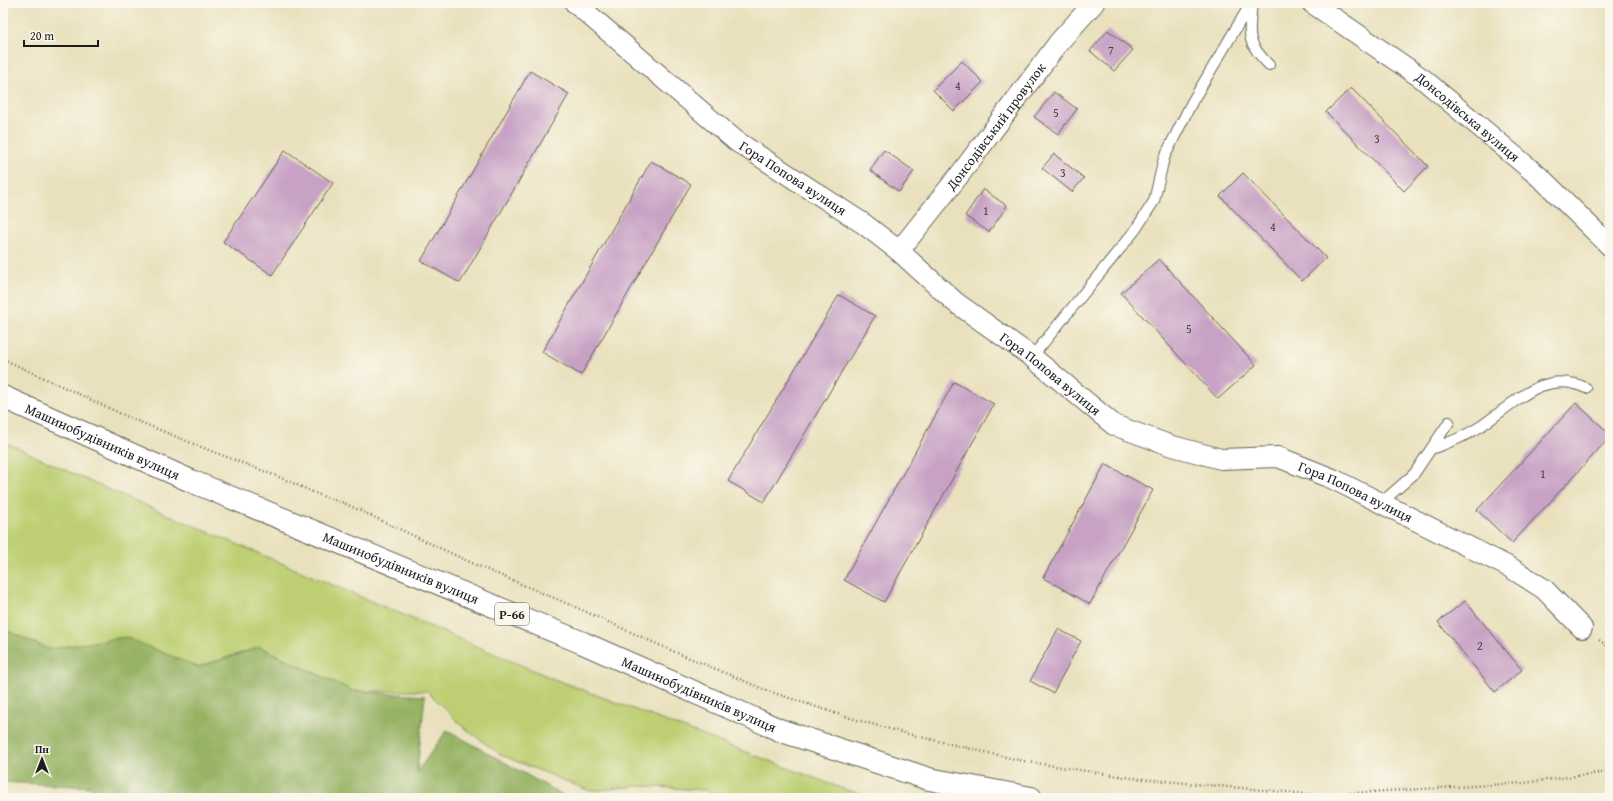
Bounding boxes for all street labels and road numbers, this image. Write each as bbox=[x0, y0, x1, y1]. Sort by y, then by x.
street label: Донсодівський провулок bbox=[941, 58, 1051, 195]
street label: Донсодівська вулиця bbox=[1411, 66, 1524, 166]
street label: Гора Попова вулиця bbox=[735, 136, 851, 220]
street label: Гора Попова вулиця bbox=[996, 327, 1105, 420]
street label: Машинобудівників вулиця bbox=[22, 398, 183, 485]
street label: Гора Попова вулиця bbox=[1295, 456, 1416, 527]
street label: Машинобудівників вулиця bbox=[320, 527, 482, 609]
road number: Р-66 bbox=[495, 603, 529, 625]
street label: Машинобудівників вулиця bbox=[619, 651, 780, 737]

